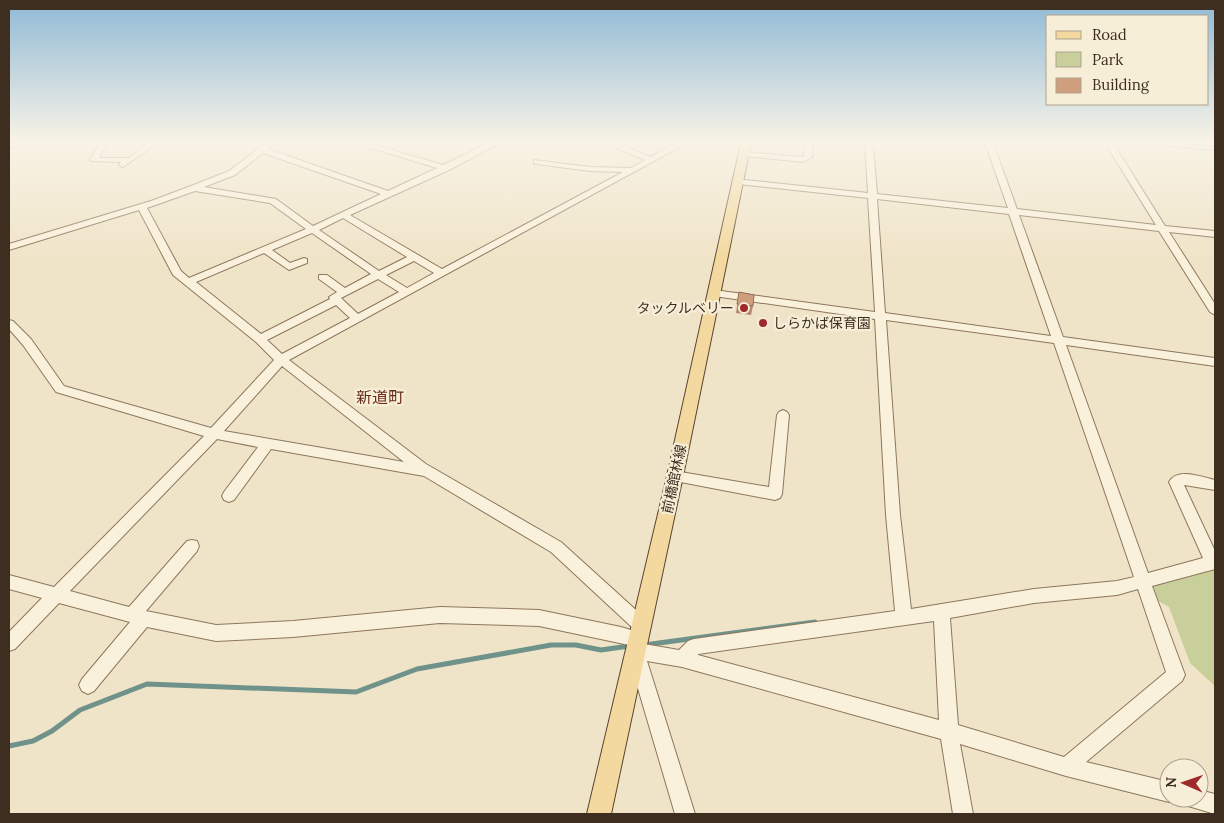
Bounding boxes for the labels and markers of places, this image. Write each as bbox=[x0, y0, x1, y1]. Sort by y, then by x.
place label: タックルベリー bbox=[636, 299, 734, 317]
marker: タックルベリー bbox=[738, 302, 750, 314]
place label: しらかば保育園 bbox=[773, 314, 871, 332]
marker: しらかば保育園 bbox=[757, 317, 769, 329]

